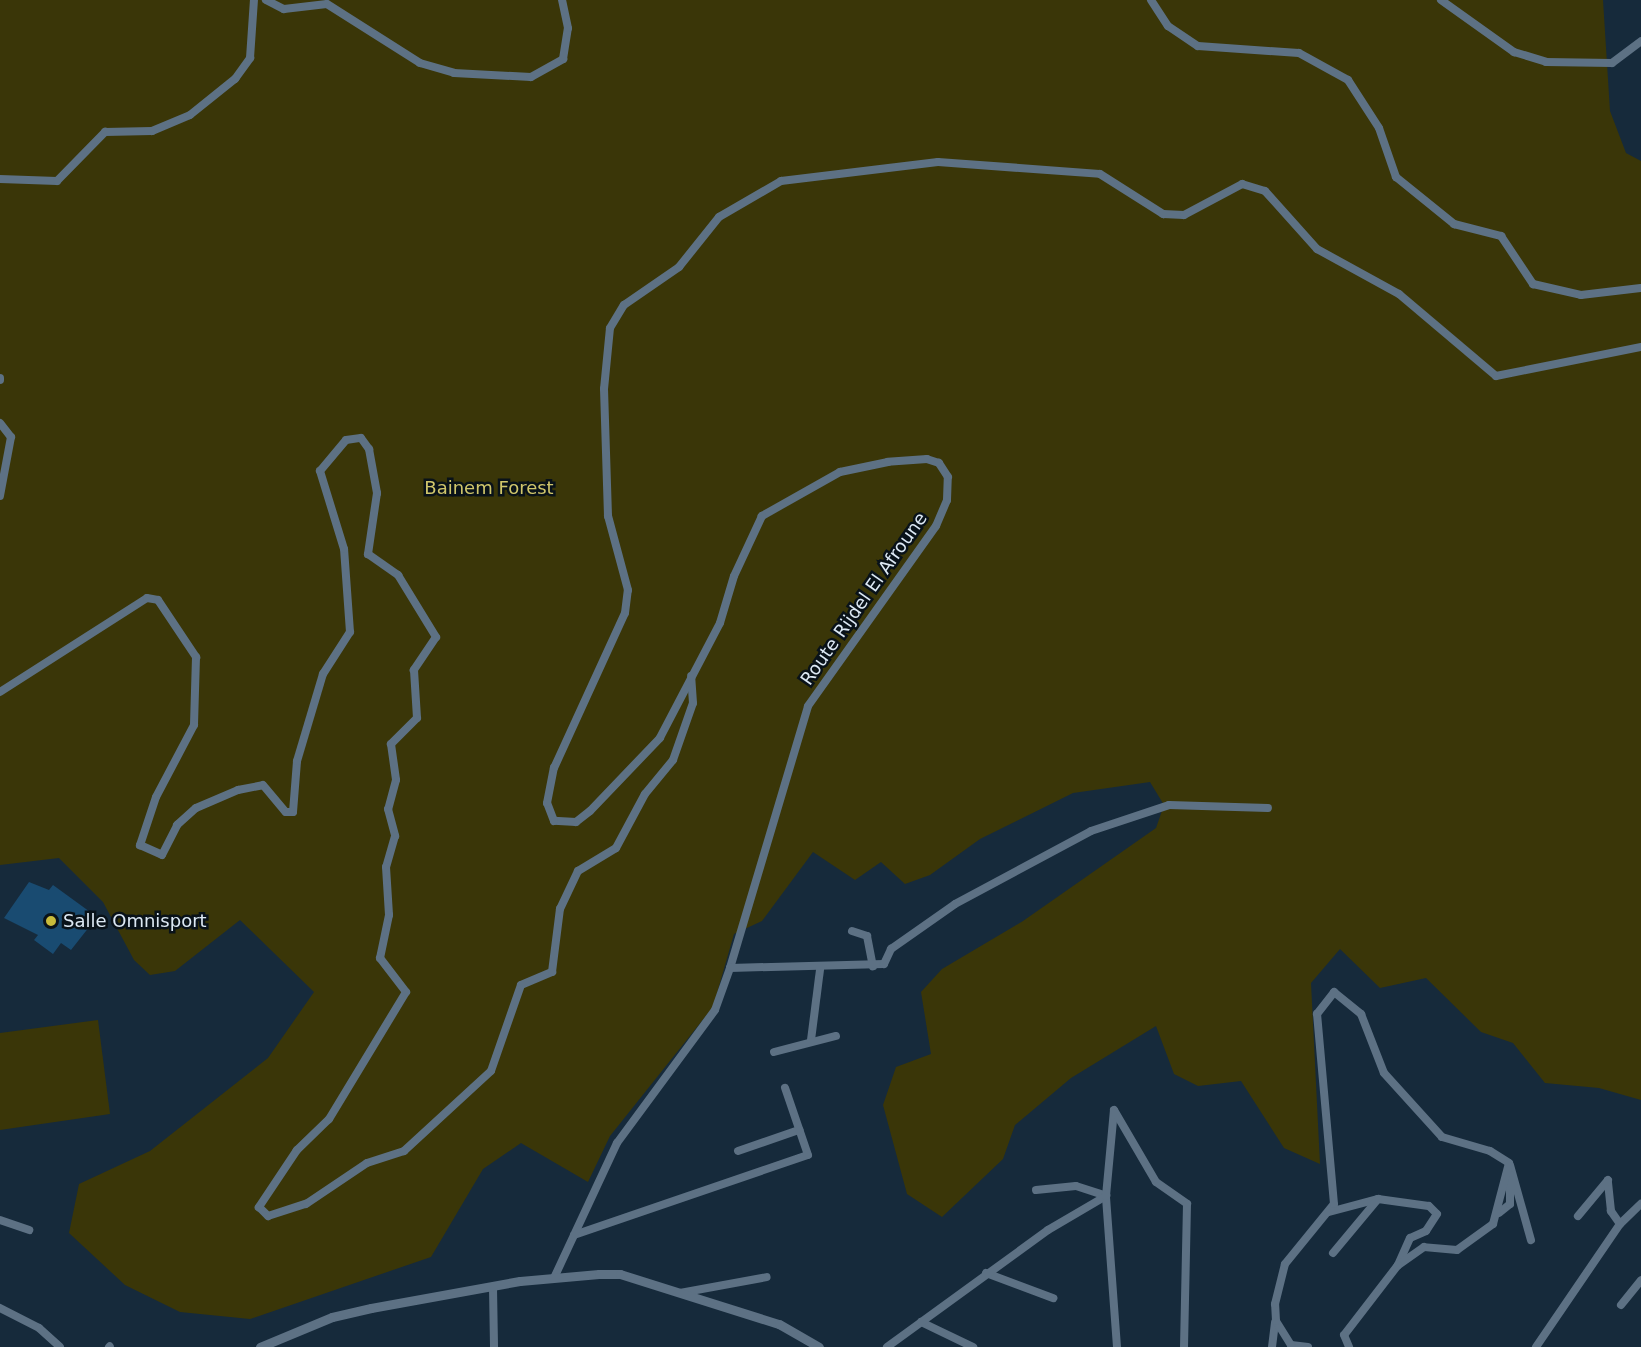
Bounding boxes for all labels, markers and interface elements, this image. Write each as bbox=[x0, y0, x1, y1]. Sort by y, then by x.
park label: Bainem Forest bbox=[424, 477, 554, 499]
street label: Route Rijdel El Afroune bbox=[796, 509, 932, 689]
place label: Salle Omnisport bbox=[63, 910, 207, 932]
marker: Salle Omnisport bbox=[44, 914, 58, 928]

